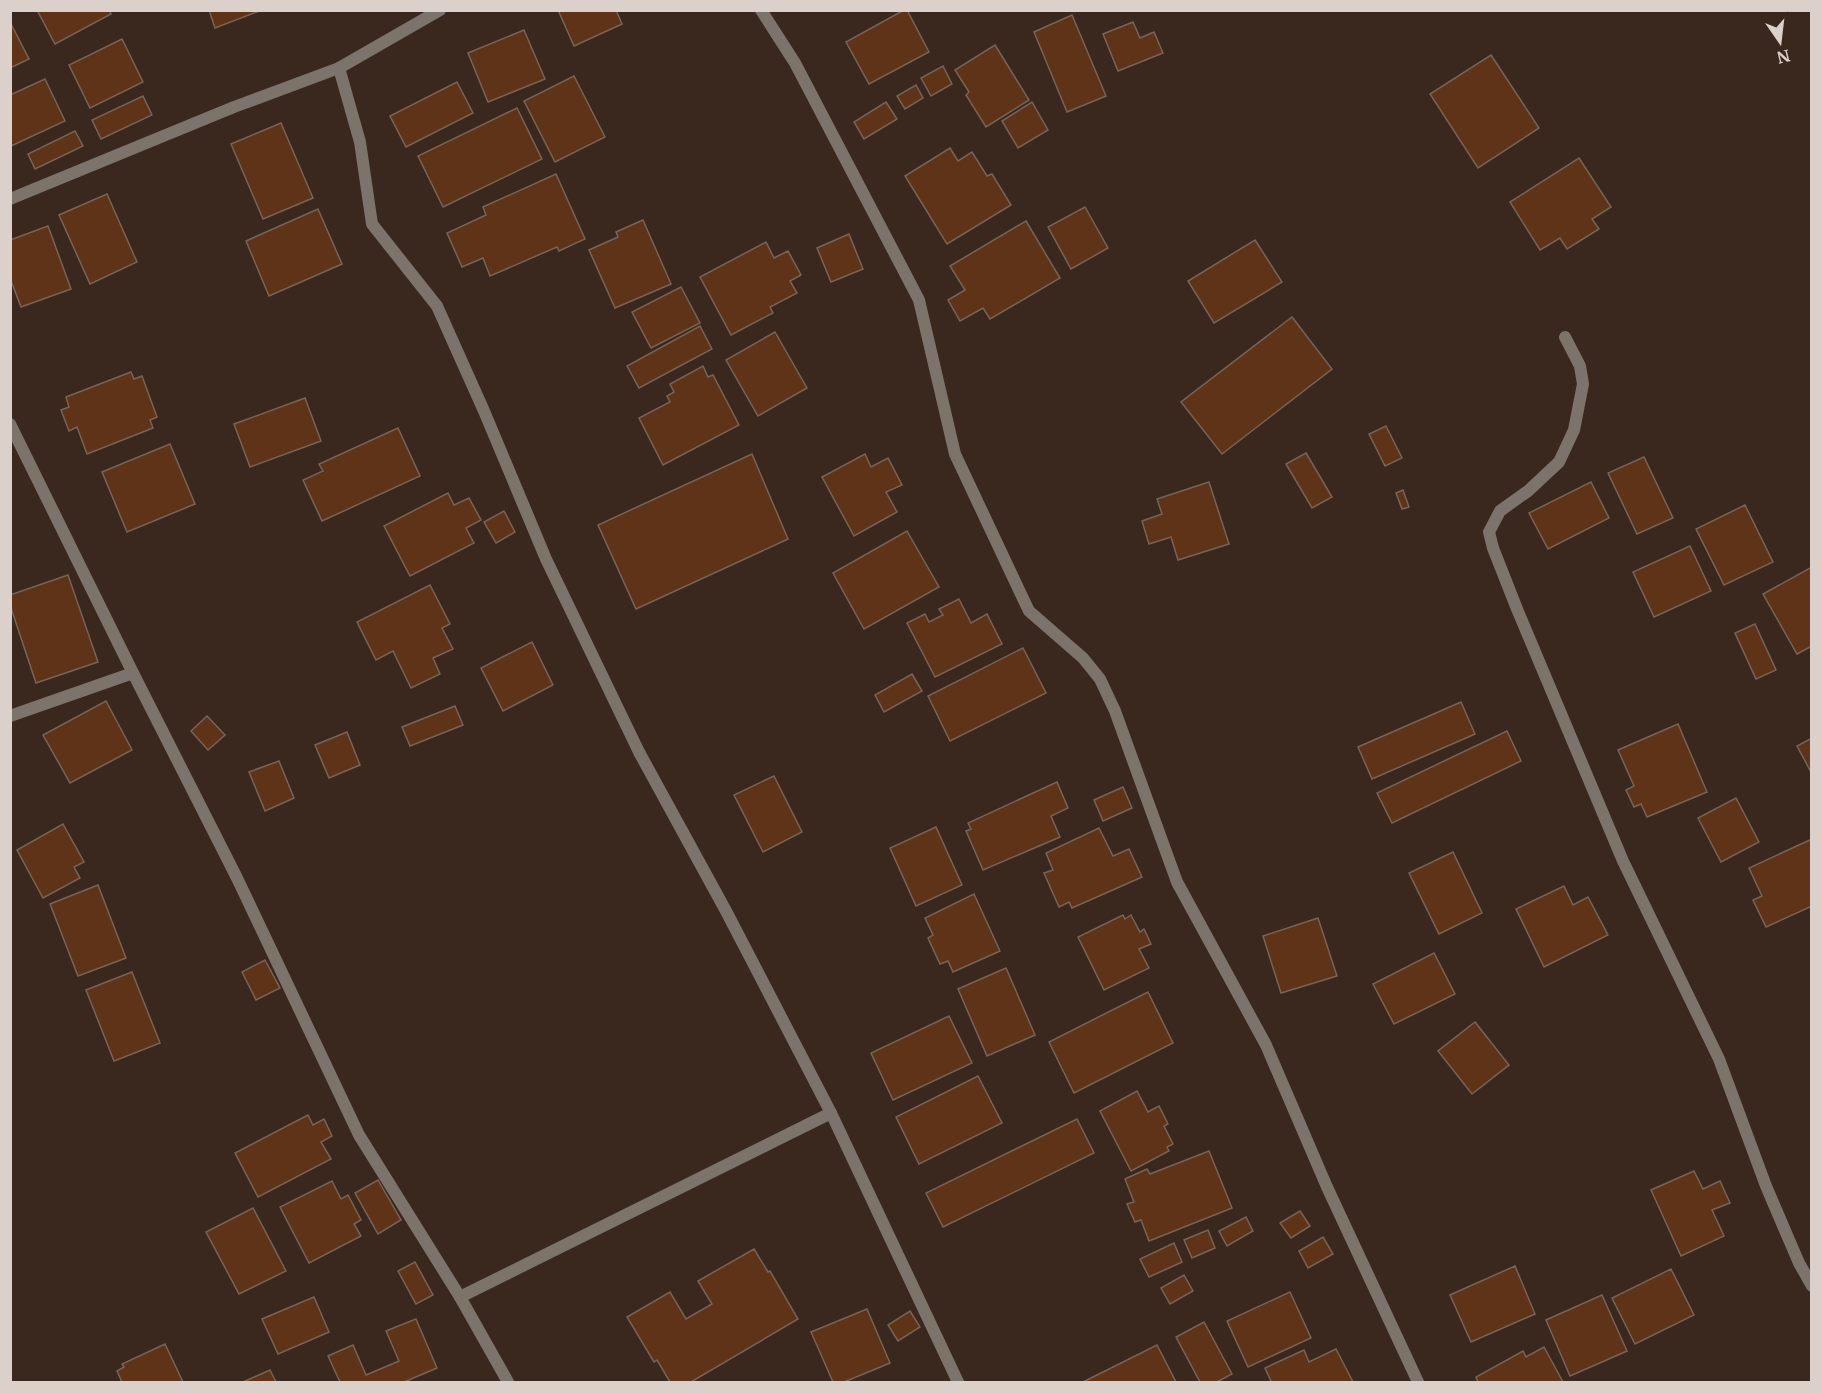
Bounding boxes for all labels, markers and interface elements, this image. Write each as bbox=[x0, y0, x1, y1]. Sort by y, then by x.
north arrow bbox=[1750, 12, 1810, 72]
text: N bbox=[1775, 45, 1792, 68]

